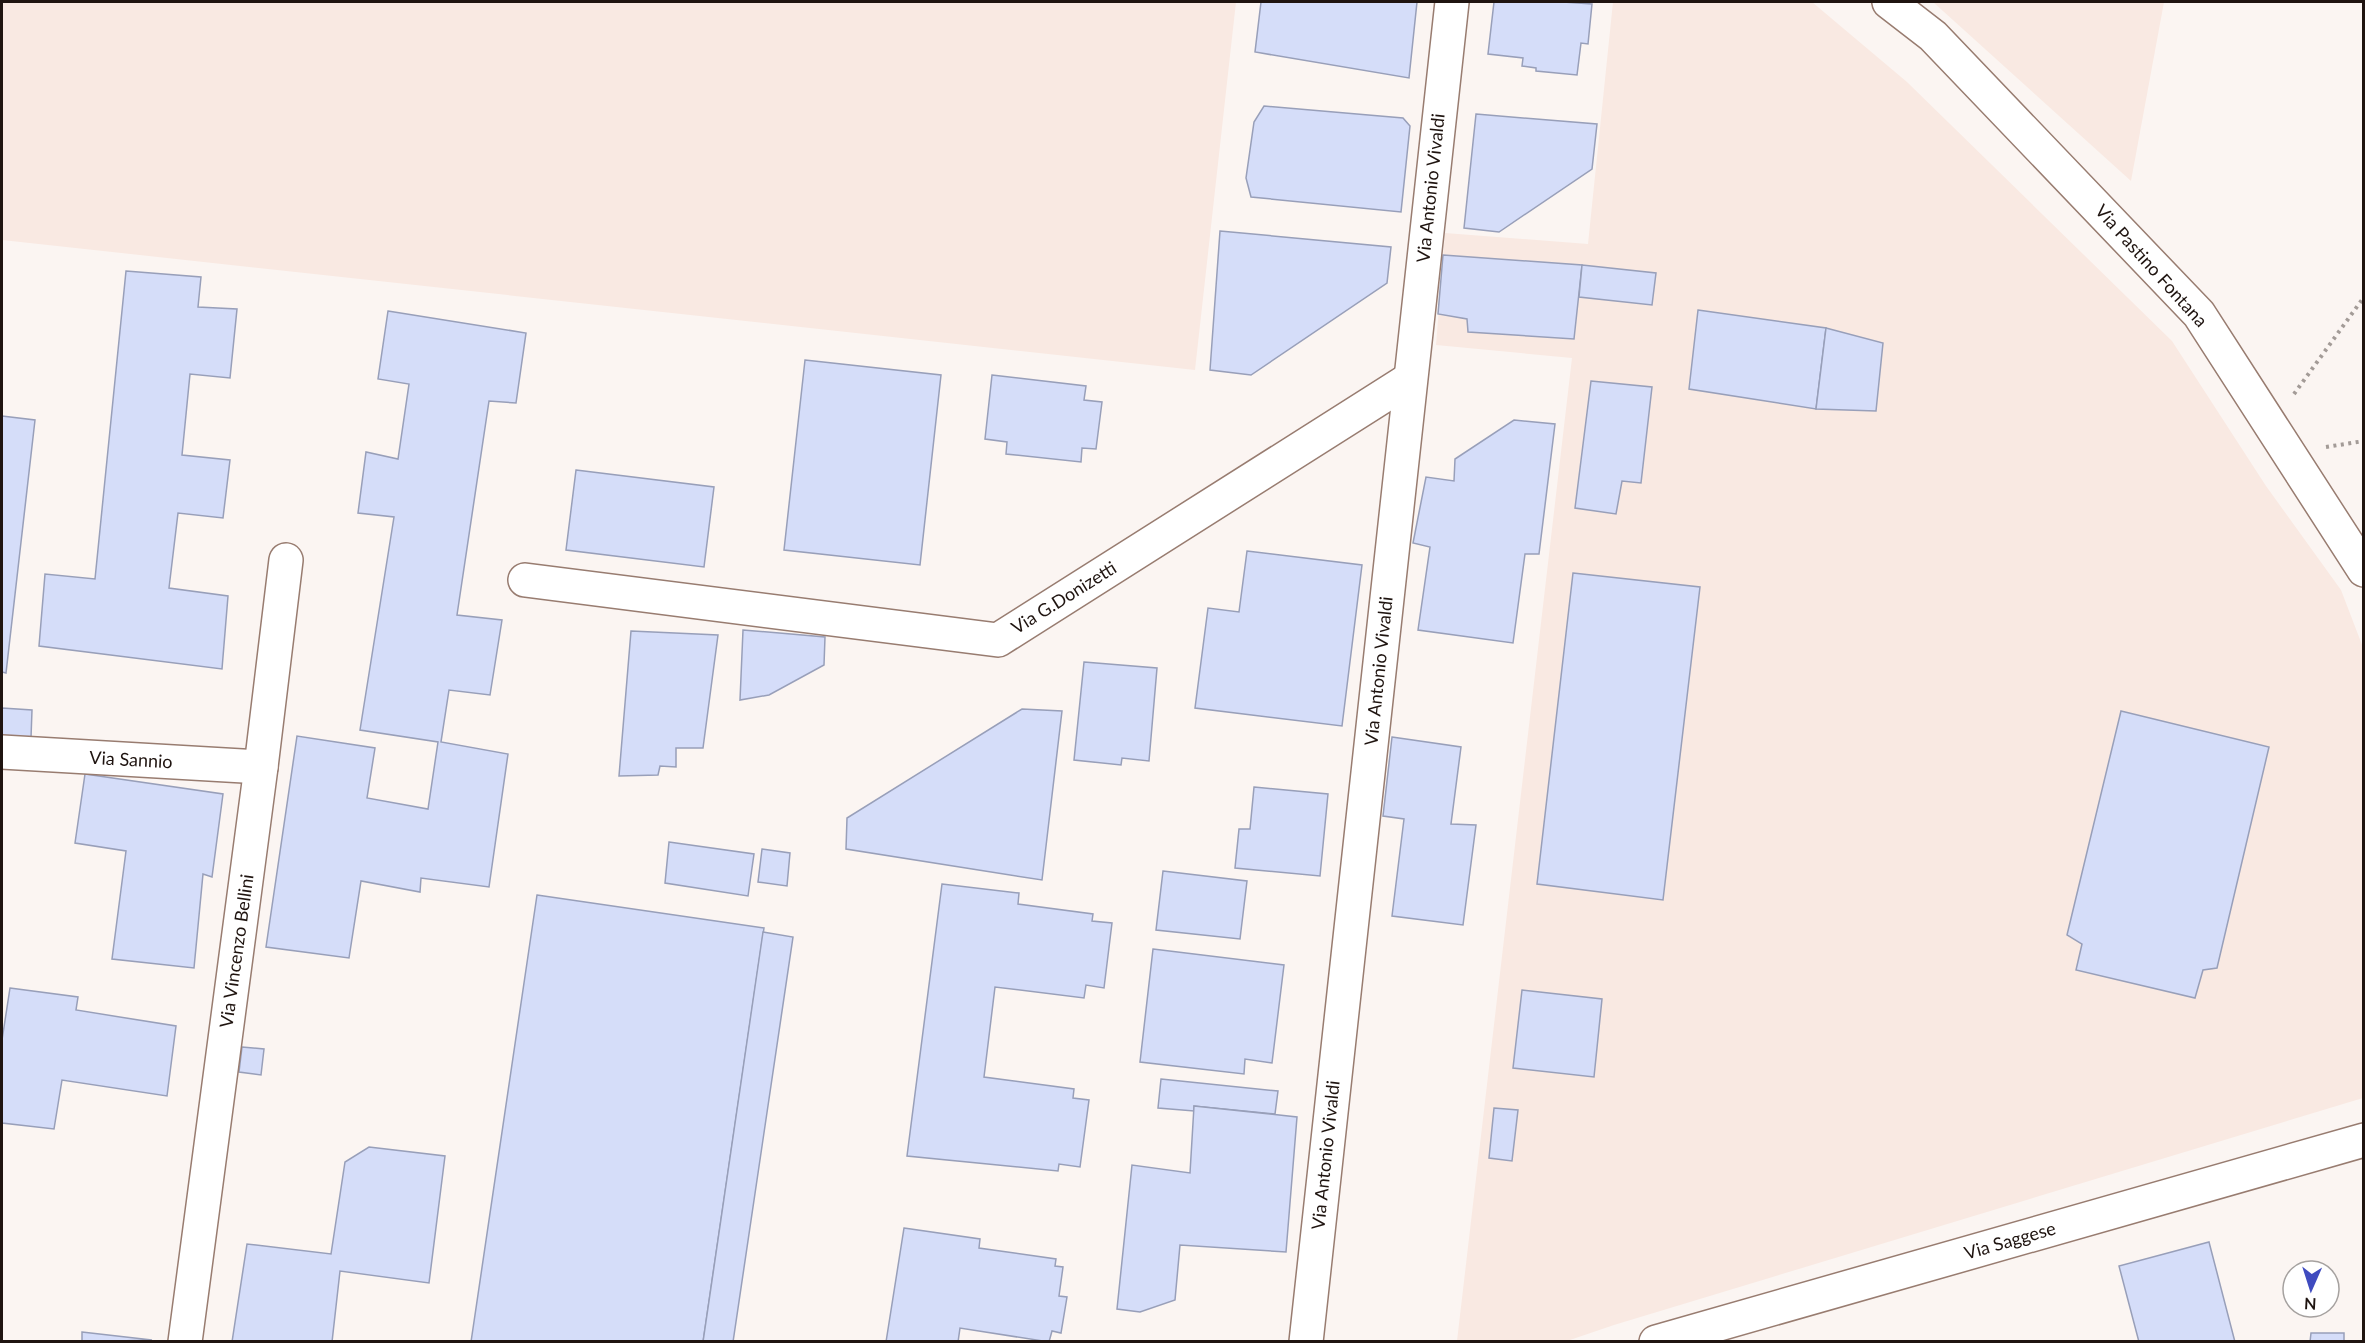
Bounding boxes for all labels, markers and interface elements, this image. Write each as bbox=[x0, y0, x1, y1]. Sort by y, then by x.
street label: Via Antonio Vivaldi bbox=[1411, 112, 1449, 264]
street label: Via Pastino Fontana bbox=[2091, 200, 2213, 331]
street label: Via G.Donizetti bbox=[1007, 556, 1120, 638]
street label: Via Antonio Vivaldi bbox=[1359, 595, 1397, 747]
street label: Via Sannio bbox=[89, 746, 173, 772]
street label: Via Vincenzo Bellini bbox=[214, 873, 258, 1029]
street label: Via Antonio Vivaldi bbox=[1306, 1079, 1344, 1231]
street label: Via Saggese bbox=[1962, 1217, 2058, 1264]
north arrow bbox=[2281, 1259, 2341, 1319]
text: N bbox=[2304, 1295, 2317, 1314]

